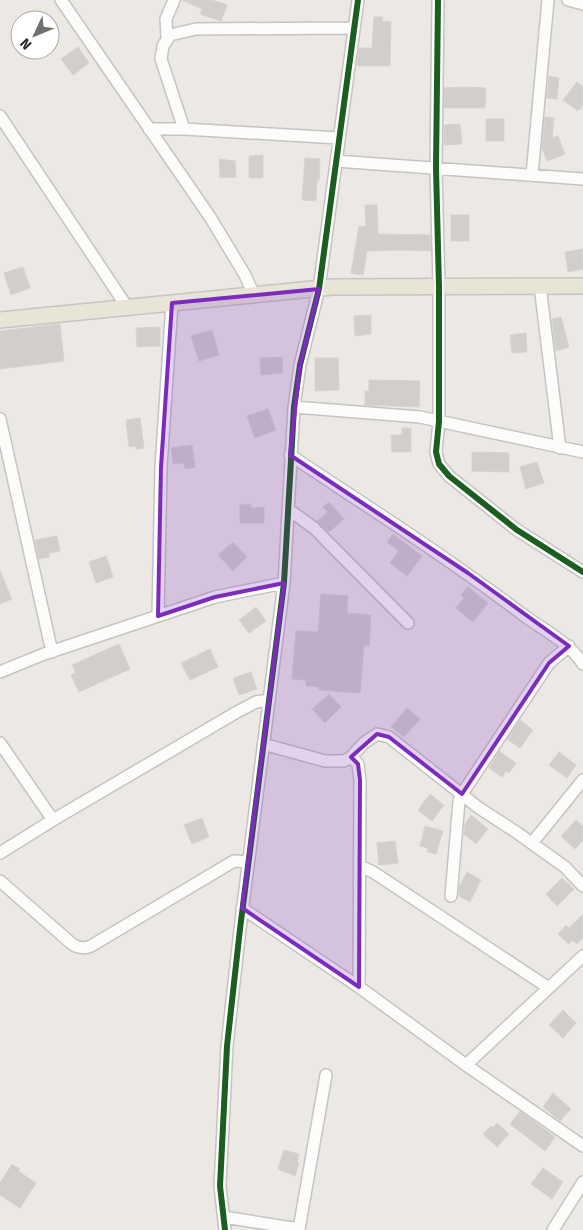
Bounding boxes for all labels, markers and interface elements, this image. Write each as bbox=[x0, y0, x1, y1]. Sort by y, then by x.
north arrow bbox=[10, 10, 60, 60]
text: N bbox=[17, 34, 35, 53]

